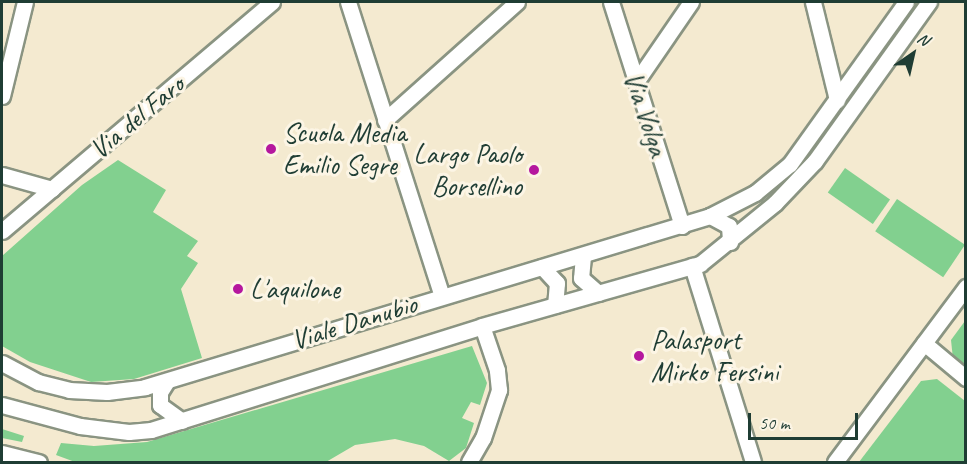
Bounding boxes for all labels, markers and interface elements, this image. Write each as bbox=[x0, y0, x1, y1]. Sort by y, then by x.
north arrow bbox=[883, 24, 943, 84]
text: N bbox=[913, 28, 933, 50]
street label: Via del Faro bbox=[83, 68, 191, 166]
street label: Via Volga bbox=[617, 68, 675, 160]
place label: Scuola Media Emilio Segre bbox=[283, 116, 406, 182]
place label: Largo Paolo Borsellino bbox=[413, 137, 522, 203]
marker: Scuola Media Emilio Segre bbox=[264, 142, 278, 156]
marker: Largo Paolo Borsellino bbox=[527, 163, 541, 177]
place label: L'aquilone bbox=[250, 272, 340, 306]
marker: L'aquilone bbox=[231, 282, 245, 296]
street label: Viale Danubio bbox=[287, 287, 421, 357]
place label: Palasport Mirko Fersini bbox=[651, 323, 778, 389]
marker: Palasport Mirko Fersini bbox=[632, 349, 646, 363]
scale bar bbox=[751, 401, 860, 439]
text: 50 m bbox=[759, 412, 790, 434]

